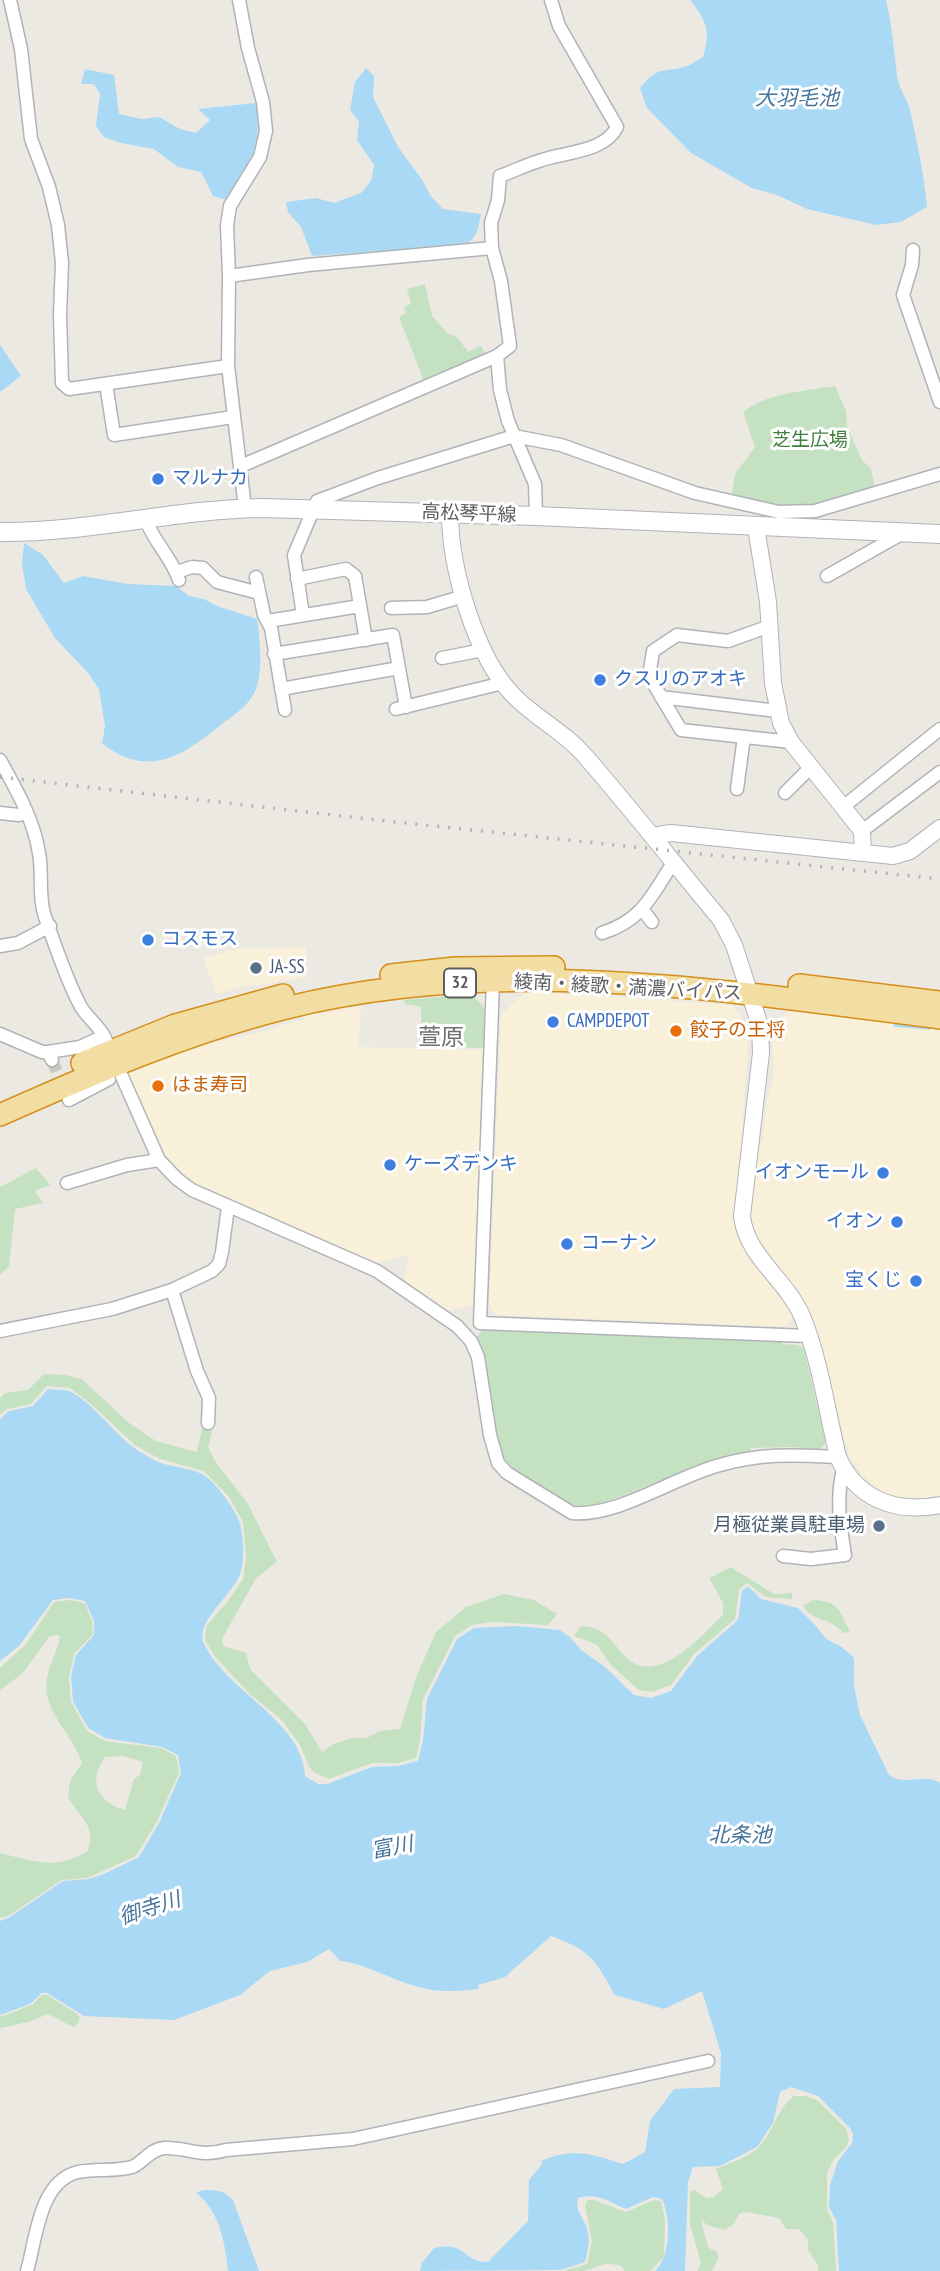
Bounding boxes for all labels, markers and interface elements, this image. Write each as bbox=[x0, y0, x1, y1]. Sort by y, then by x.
water label: 大羽毛池 bbox=[755, 86, 839, 112]
park label: 芝生広場 bbox=[772, 430, 848, 452]
place label: マルナカ bbox=[172, 468, 248, 490]
marker: マルナカ bbox=[150, 471, 166, 487]
street label: 高松琴平線 bbox=[421, 501, 517, 527]
place label: クスリのアオキ bbox=[614, 669, 747, 691]
marker: クスリのアオキ bbox=[592, 672, 608, 688]
place label: コスモス bbox=[162, 929, 238, 951]
marker: コスモス bbox=[140, 932, 156, 948]
place label: JA-SS bbox=[270, 957, 305, 979]
marker: JA-SS bbox=[248, 960, 264, 976]
road number: 32 bbox=[444, 968, 476, 998]
street label: 綾南・綾歌・満濃バイパス bbox=[514, 971, 742, 1005]
place label: CAMPDEPOT bbox=[567, 1011, 650, 1033]
marker: CAMPDEPOT bbox=[545, 1014, 561, 1030]
place label: 餃子の王将 bbox=[690, 1020, 785, 1042]
marker: 餃子の王将 bbox=[668, 1023, 684, 1039]
district label: 萱原 bbox=[418, 1024, 464, 1052]
place label: はま寿司 bbox=[172, 1075, 248, 1097]
marker: はま寿司 bbox=[150, 1078, 166, 1094]
place label: ケーズデンキ bbox=[404, 1154, 518, 1176]
marker: ケーズデンキ bbox=[382, 1157, 398, 1173]
place label: イオンモール bbox=[755, 1162, 869, 1184]
marker: イオンモール bbox=[875, 1165, 891, 1181]
place label: イオン bbox=[826, 1211, 883, 1233]
marker: イオン bbox=[889, 1214, 905, 1230]
place label: コーナン bbox=[581, 1233, 657, 1255]
marker: コーナン bbox=[559, 1236, 575, 1252]
place label: 宝くじ bbox=[845, 1270, 902, 1292]
marker: 宝くじ bbox=[908, 1273, 924, 1289]
place label: 月極従業員駐車場 bbox=[713, 1515, 865, 1537]
marker: 月極従業員駐車場 bbox=[871, 1518, 887, 1534]
water label: 北条池 bbox=[709, 1823, 771, 1849]
water label: 富川 bbox=[369, 1832, 415, 1864]
water label: 御寺川 bbox=[116, 1887, 184, 1931]

